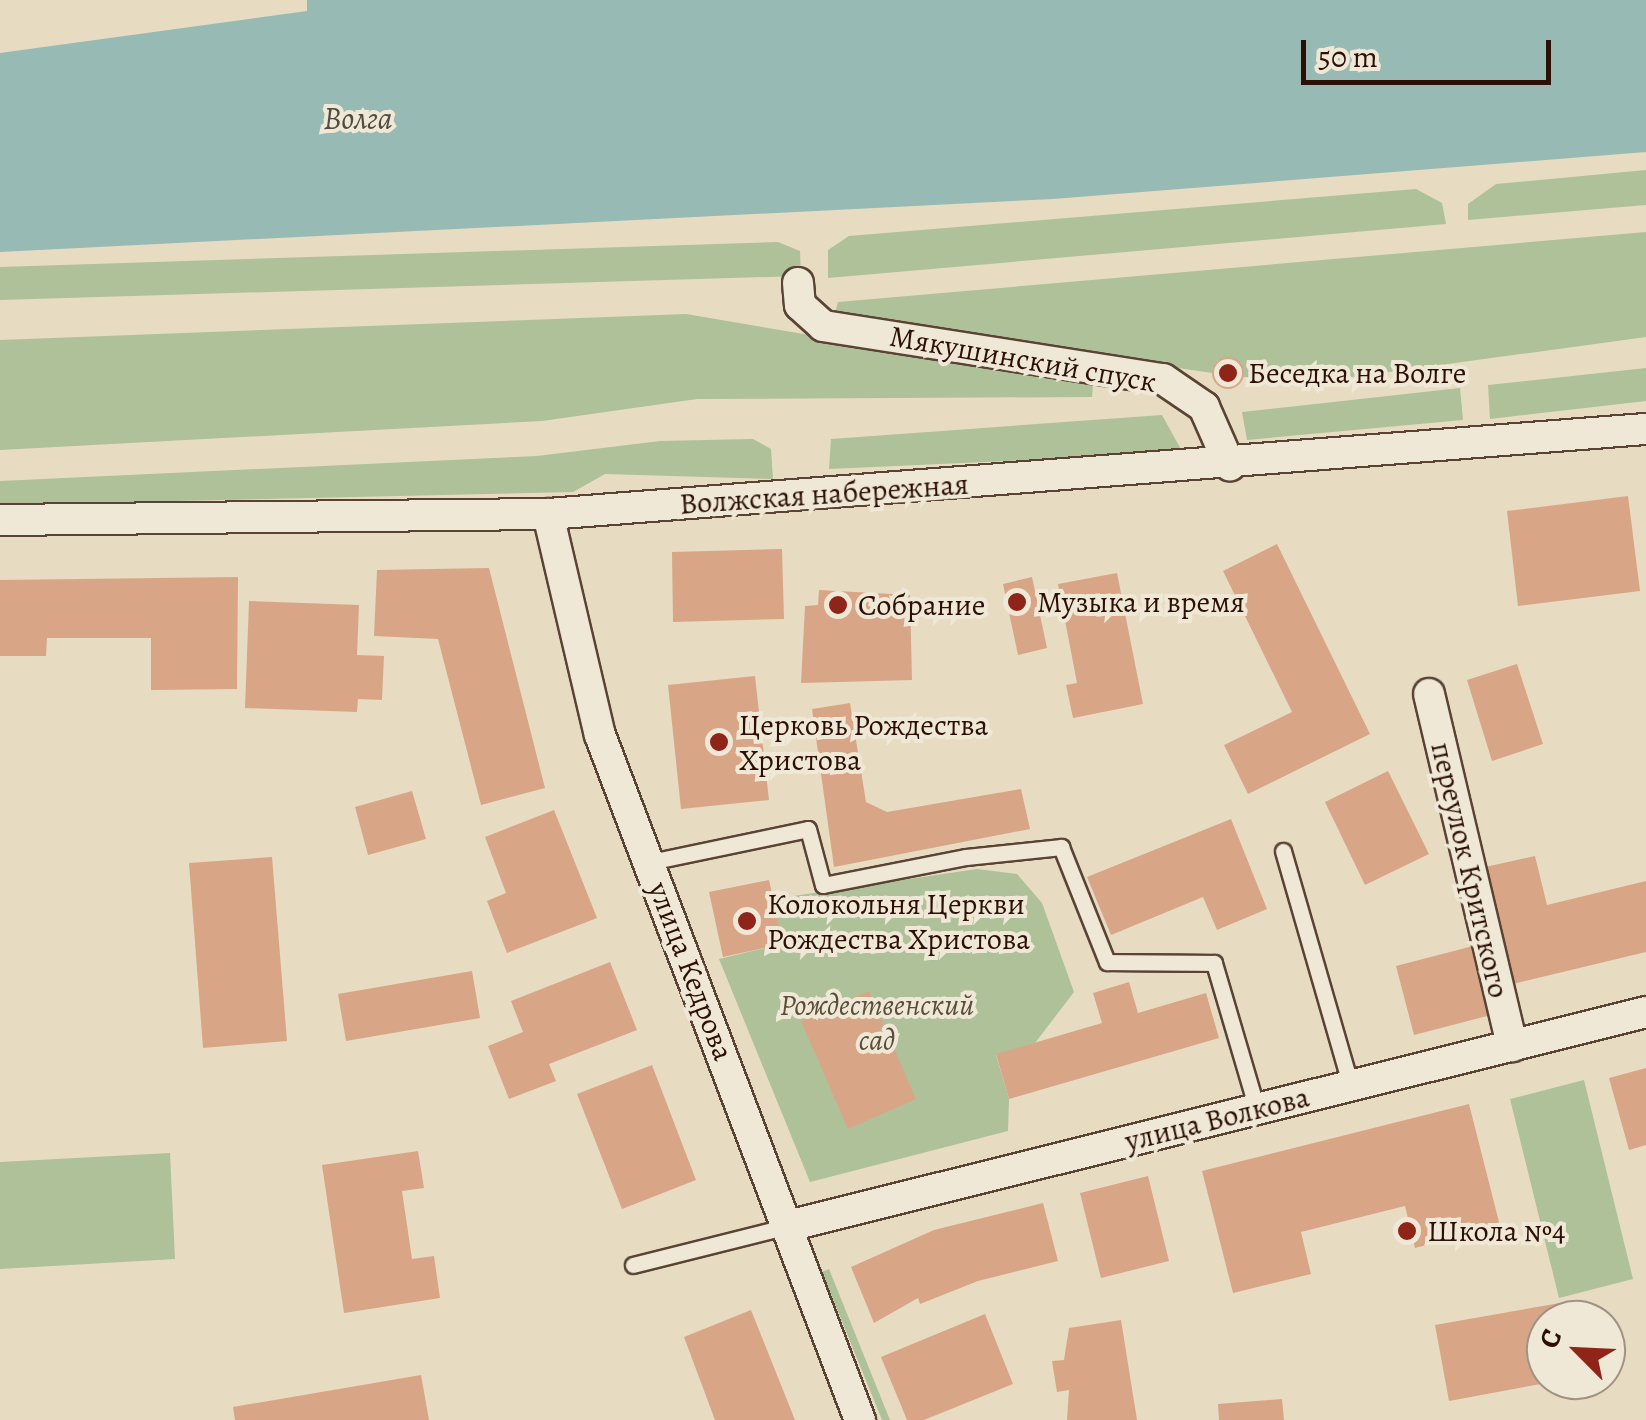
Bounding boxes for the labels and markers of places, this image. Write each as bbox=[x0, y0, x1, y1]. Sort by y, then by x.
place label: Беседка на Волге bbox=[1248, 355, 1466, 391]
marker: Беседка на Волге bbox=[1217, 362, 1239, 384]
place label: Музыка и время bbox=[1037, 584, 1245, 620]
place label: Собрание bbox=[858, 587, 985, 623]
marker: Музыка и время bbox=[1006, 591, 1028, 613]
marker: Собрание bbox=[827, 594, 849, 616]
place label: Церковь Рождества Христова bbox=[739, 707, 988, 778]
marker: Церковь Рождества Христова bbox=[708, 731, 730, 753]
place label: Колокольня Церкви Рождества Христова bbox=[767, 886, 1030, 956]
marker: Колокольня Церкви Рождества Христова bbox=[736, 910, 758, 932]
place label: Школа №4 bbox=[1427, 1213, 1566, 1249]
marker: Школа №4 bbox=[1396, 1220, 1418, 1242]

